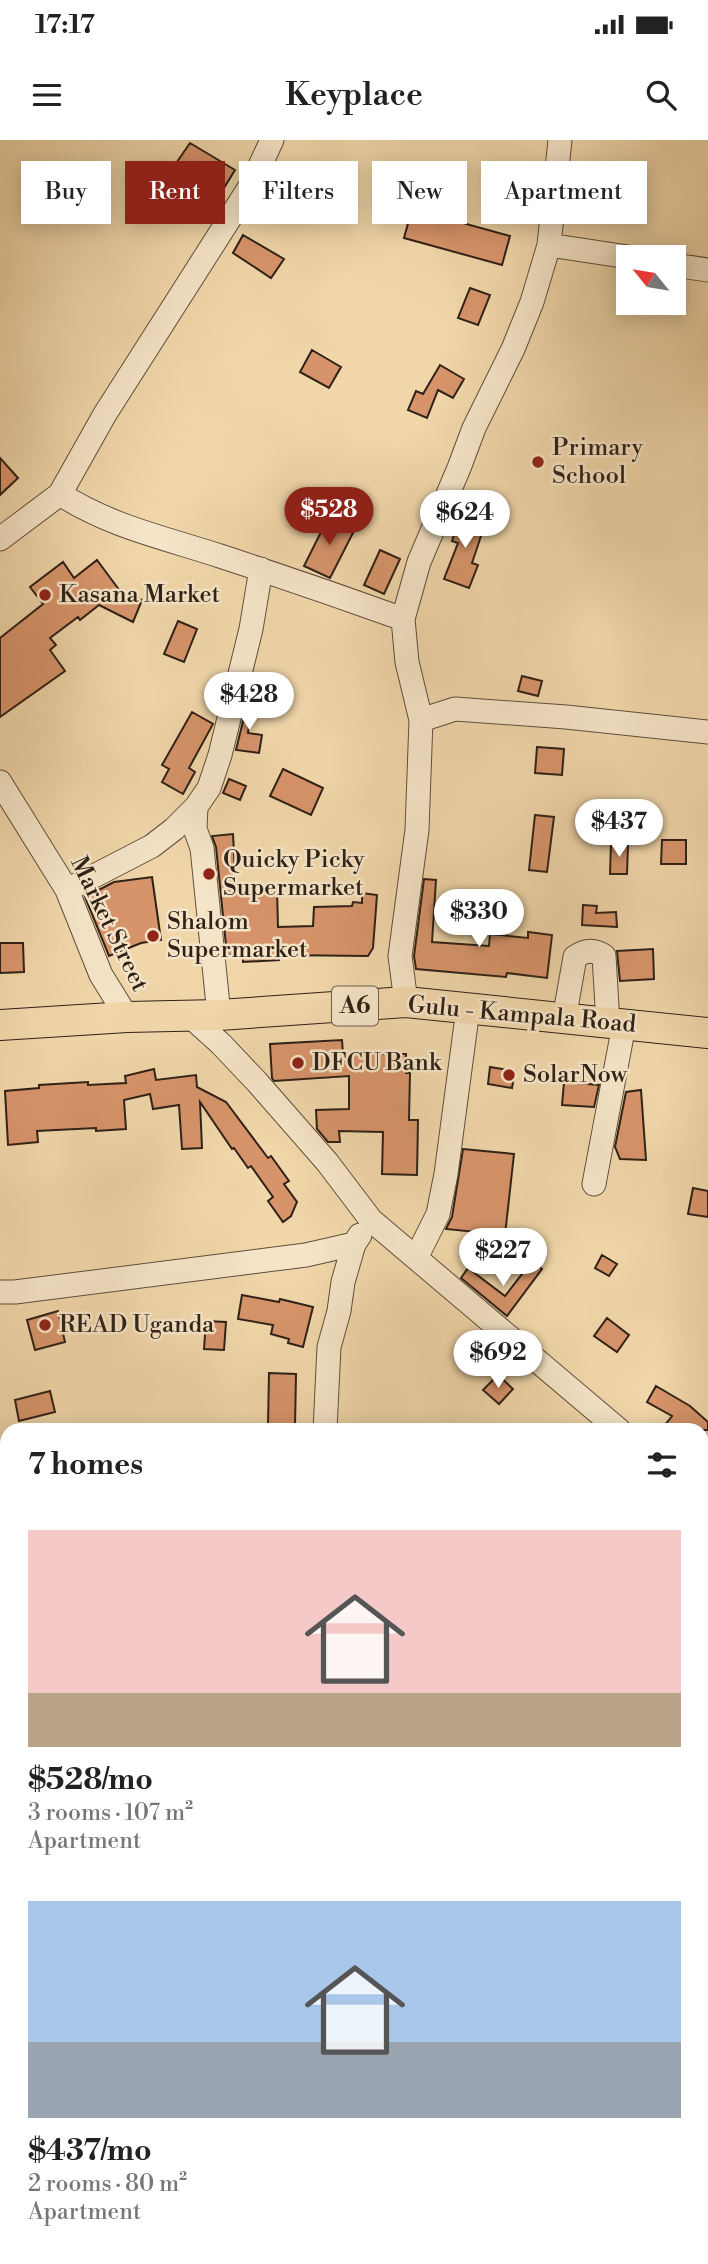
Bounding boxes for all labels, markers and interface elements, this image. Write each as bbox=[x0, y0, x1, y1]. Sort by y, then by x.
text: 17:17 bbox=[35, 9, 95, 41]
text: Keyplace bbox=[285, 75, 423, 115]
icon: menu bbox=[28, 76, 66, 114]
icon: search bbox=[642, 76, 680, 114]
chip: Buy bbox=[21, 161, 111, 224]
chip: Rent bbox=[125, 161, 225, 224]
chip: Filters bbox=[239, 161, 358, 224]
chip: New bbox=[372, 161, 467, 224]
chip: Apartment bbox=[481, 161, 647, 224]
north arrow bbox=[616, 245, 686, 315]
map controls bbox=[616, 245, 686, 315]
place label: Primary School bbox=[552, 433, 644, 491]
marker: Primary School bbox=[530, 454, 546, 470]
pin: $528 bbox=[288, 488, 370, 547]
pin: $624 bbox=[424, 490, 506, 550]
text: $528 bbox=[301, 496, 357, 524]
text: $624 bbox=[436, 499, 494, 527]
place label: Kasana Market bbox=[59, 580, 221, 610]
marker: Kasana Market bbox=[37, 587, 53, 603]
pin: $428 bbox=[208, 672, 290, 732]
text: $428 bbox=[220, 681, 278, 709]
pin: $437 bbox=[578, 800, 660, 859]
text: $437 bbox=[591, 808, 647, 836]
place label: Quicky Picky Supermarket bbox=[223, 845, 365, 903]
street label: Market Street bbox=[63, 852, 155, 997]
marker: Quicky Picky Supermarket bbox=[201, 866, 217, 882]
pin: $330 bbox=[438, 890, 520, 949]
text: $330 bbox=[450, 898, 508, 926]
place label: Shalom Supermarket bbox=[167, 907, 308, 965]
marker: Shalom Supermarket bbox=[145, 928, 161, 944]
road number: A6 bbox=[332, 986, 378, 1026]
street label: Gulu - Kampala Road bbox=[407, 990, 638, 1040]
place label: DFCU Bank bbox=[312, 1048, 443, 1078]
marker: DFCU Bank bbox=[290, 1055, 306, 1071]
place label: SolarNow bbox=[523, 1060, 629, 1090]
marker: SolarNow bbox=[501, 1067, 517, 1083]
pin: $227 bbox=[462, 1228, 544, 1288]
text: $227 bbox=[475, 1237, 531, 1265]
place label: READ Uganda bbox=[59, 1310, 215, 1340]
marker: READ Uganda bbox=[37, 1317, 53, 1333]
pin: $692 bbox=[457, 1330, 539, 1390]
text: $692 bbox=[469, 1339, 527, 1367]
text: 7 homes bbox=[28, 1446, 143, 1484]
icon: filters bbox=[643, 1446, 681, 1484]
icon: home bbox=[292, 1576, 418, 1702]
text: $528/mo bbox=[28, 1761, 153, 1799]
text: 3 rooms · 107 m² bbox=[28, 1799, 193, 1827]
text: Apartment bbox=[28, 1827, 141, 1855]
icon: home bbox=[292, 1947, 418, 2073]
text: $437/mo bbox=[28, 2132, 152, 2170]
text: 2 rooms · 80 m² bbox=[28, 2170, 187, 2198]
text: Apartment bbox=[28, 2198, 141, 2226]

